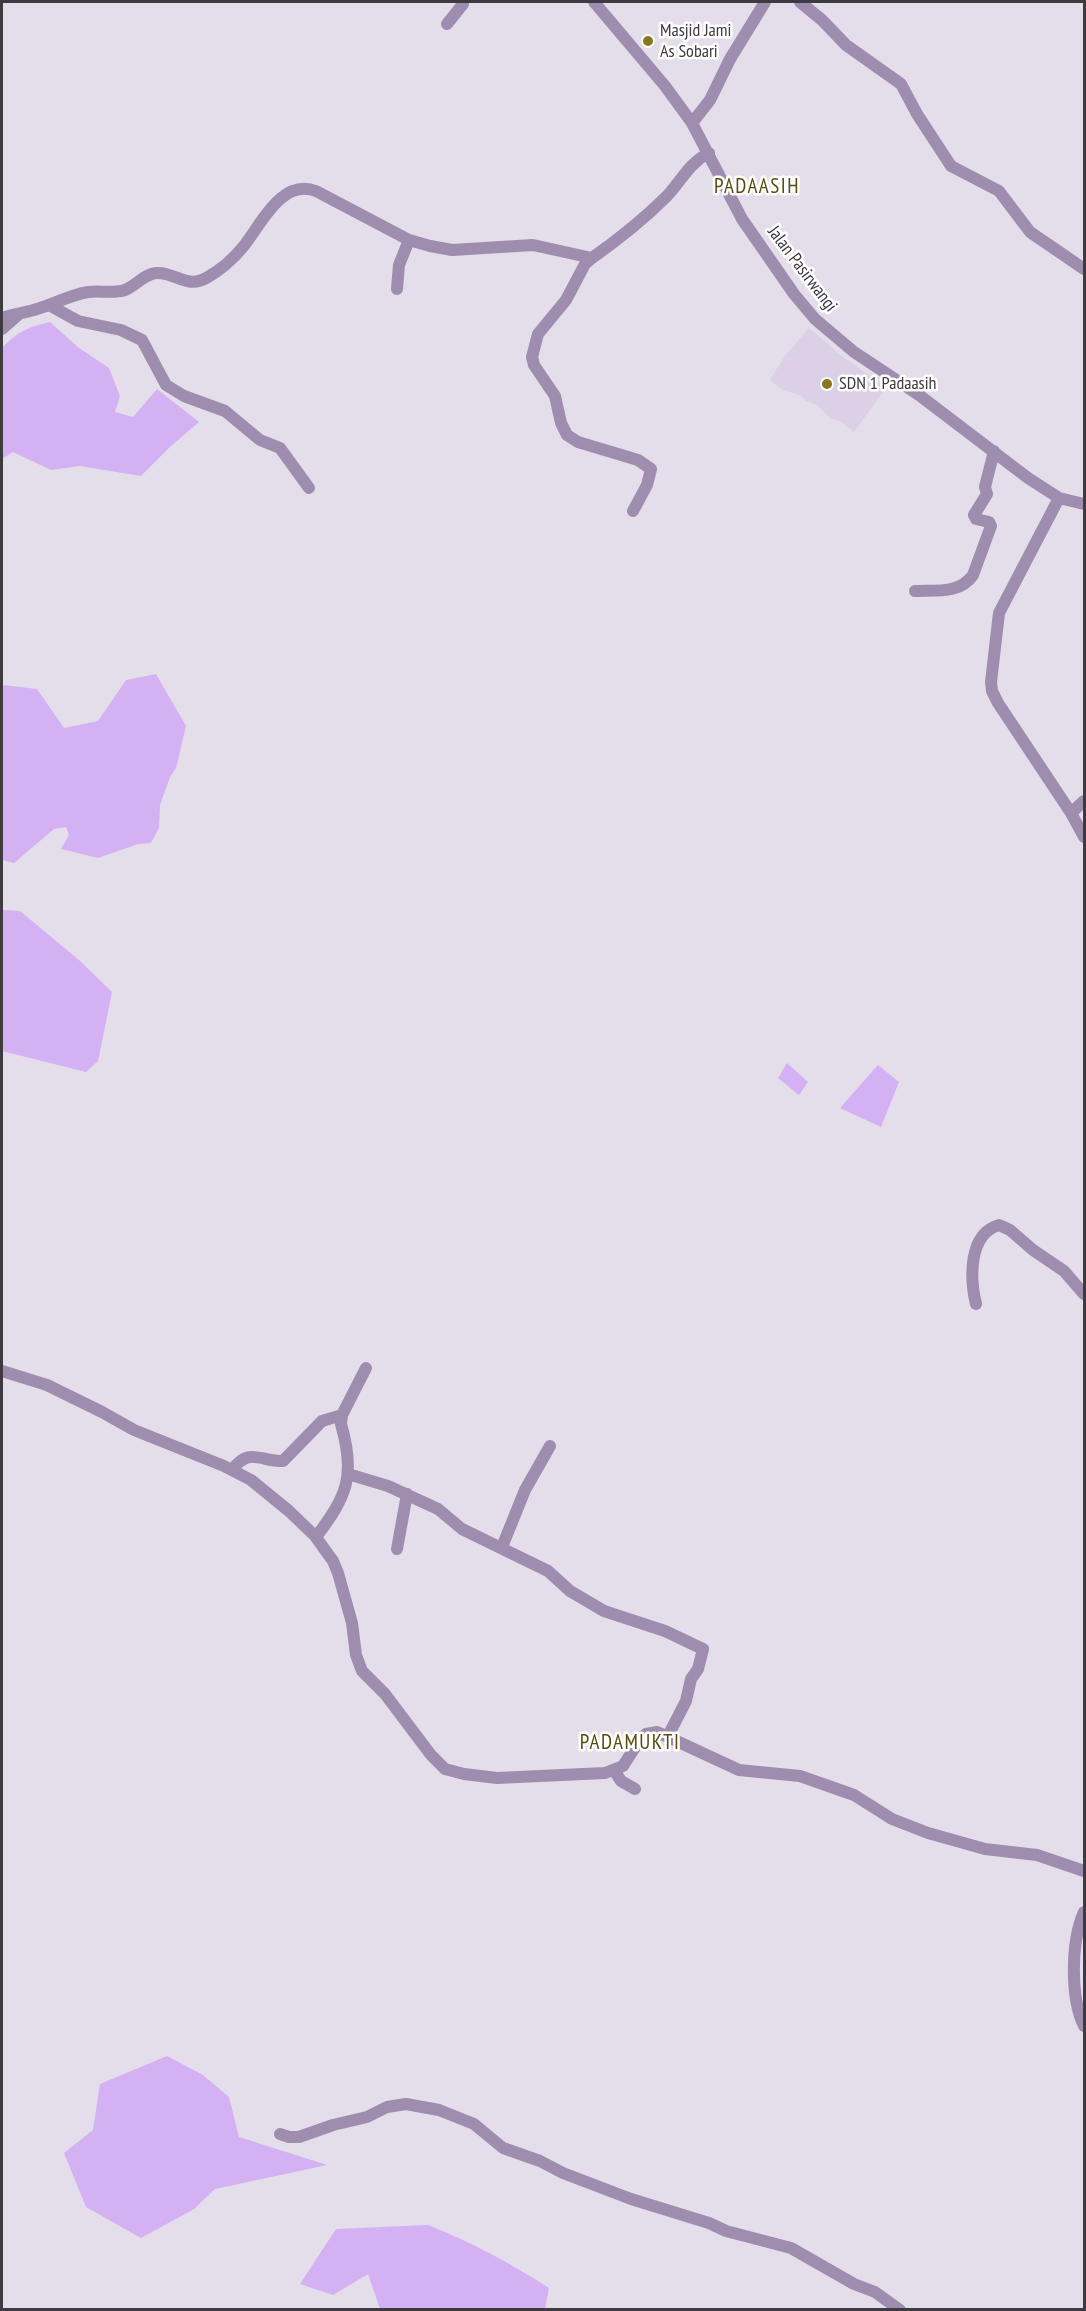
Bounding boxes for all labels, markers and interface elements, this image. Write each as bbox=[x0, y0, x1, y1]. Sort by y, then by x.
place label: Masjid Jami As Sobari bbox=[660, 20, 731, 63]
marker: Masjid Jami As Sobari bbox=[641, 34, 655, 48]
district label: PADAASIH bbox=[714, 174, 800, 200]
street label: Jalan Pasirwangi bbox=[763, 222, 841, 316]
place label: SDN 1 Padaasih bbox=[839, 373, 937, 395]
marker: SDN 1 Padaasih bbox=[820, 377, 834, 391]
district label: PADAMUKTI bbox=[580, 1730, 680, 1756]

